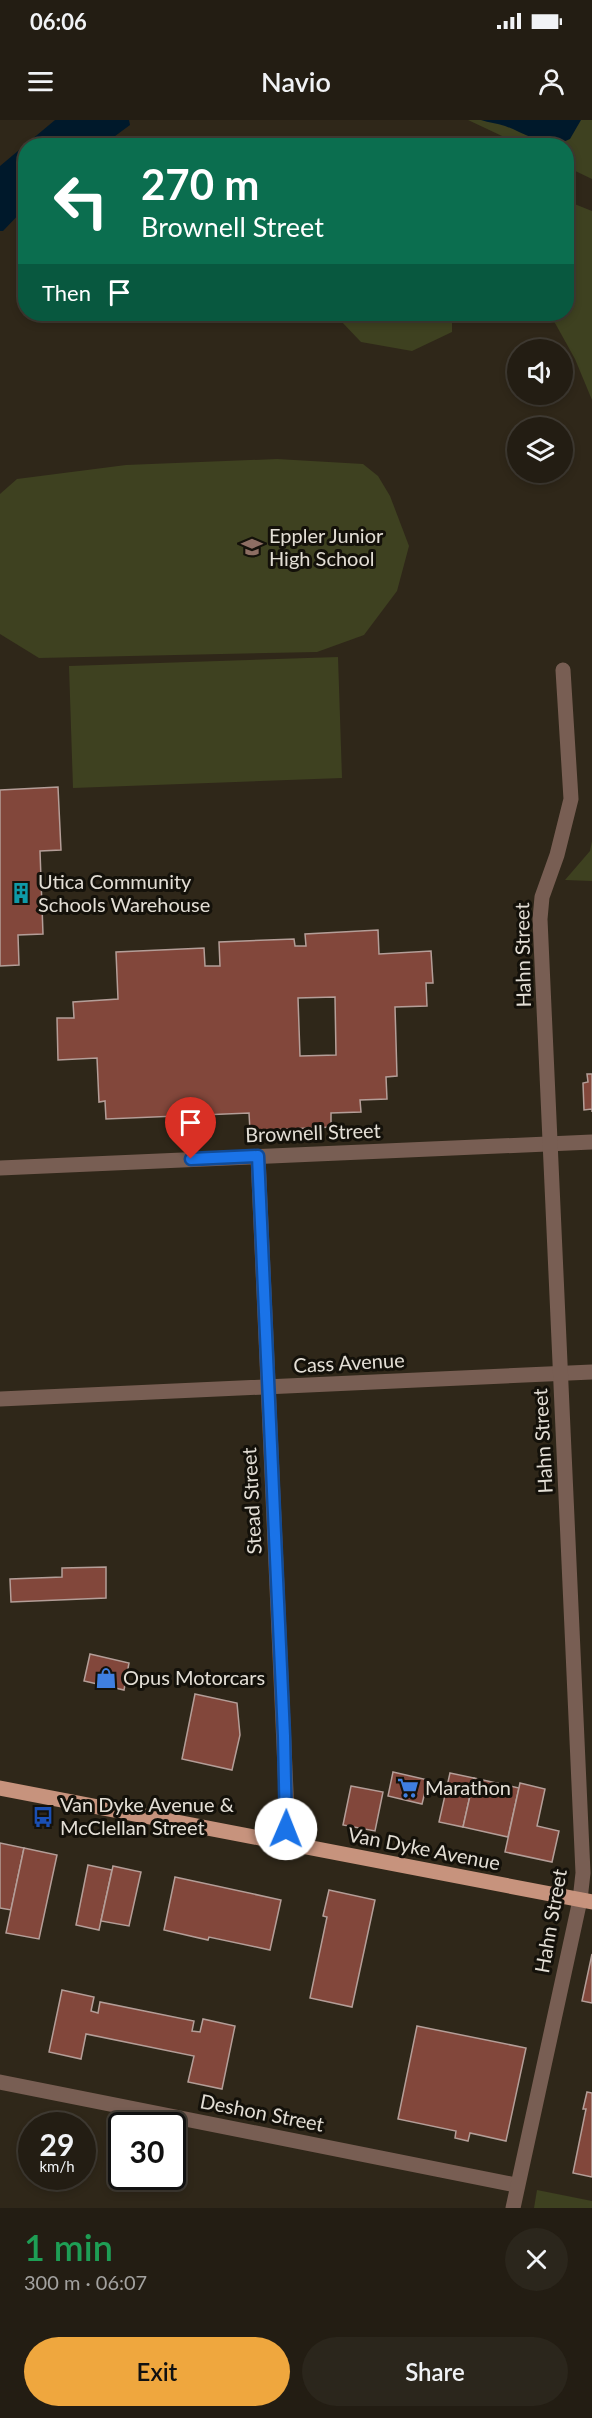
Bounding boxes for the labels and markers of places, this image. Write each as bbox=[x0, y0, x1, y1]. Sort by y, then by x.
place label: Eppler Junior High School bbox=[269, 523, 384, 570]
school or university icon: Eppler Junior High School bbox=[240, 535, 264, 559]
place label: Utica Community Schools Warehouse bbox=[38, 869, 210, 916]
building icon: Utica Community Schools Warehouse bbox=[9, 881, 33, 905]
pin bbox=[165, 1097, 216, 1159]
place label: Opus Motorcars bbox=[123, 1665, 265, 1689]
shop icon: Opus Motorcars bbox=[94, 1666, 118, 1690]
place label: Marathon bbox=[425, 1775, 511, 1799]
supermarket icon: Marathon bbox=[396, 1776, 420, 1800]
place label: Van Dyke Avenue & McClellan Street bbox=[60, 1792, 235, 1839]
bus stop icon: Van Dyke Avenue & McClellan Street bbox=[31, 1805, 55, 1829]

